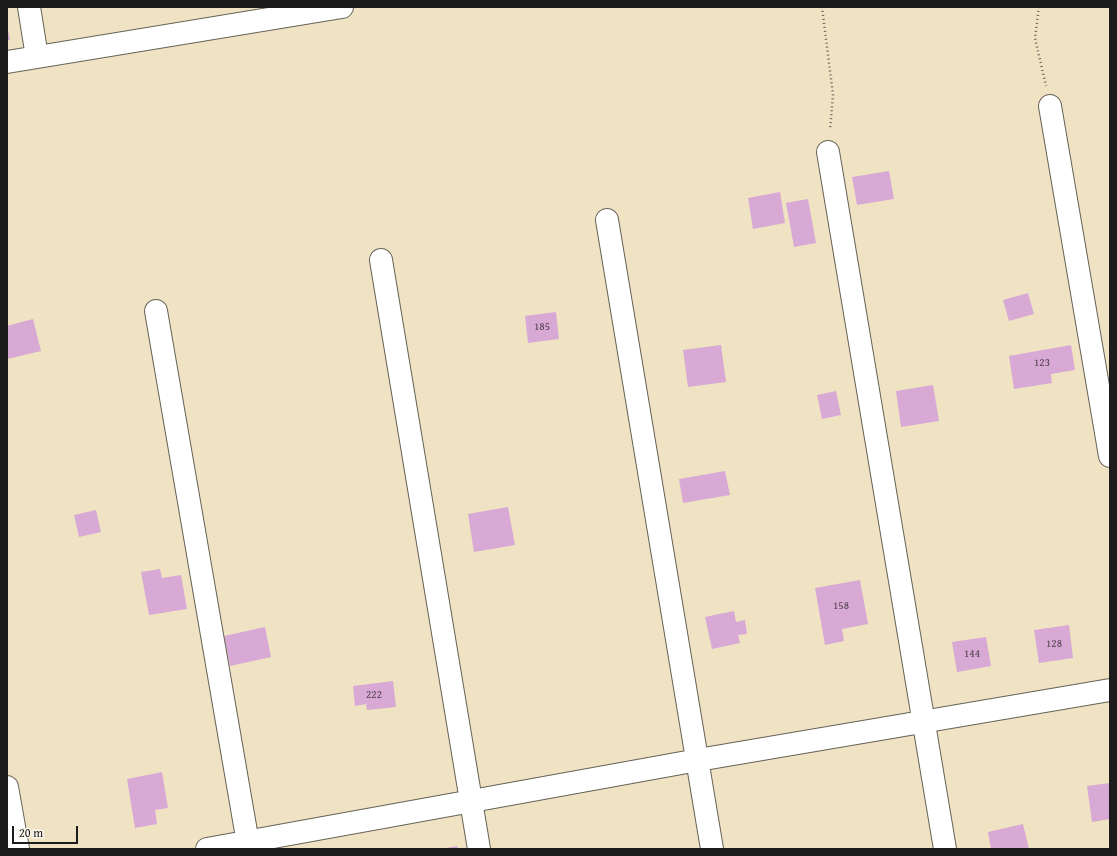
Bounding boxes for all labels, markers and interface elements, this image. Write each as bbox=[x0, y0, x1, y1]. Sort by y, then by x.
house number: 185 bbox=[534, 320, 550, 334]
house number: 123 bbox=[1034, 356, 1050, 370]
house number: 158 bbox=[833, 599, 849, 613]
house number: 128 bbox=[1046, 637, 1062, 651]
house number: 144 bbox=[964, 647, 980, 661]
house number: 222 bbox=[366, 688, 382, 702]
scale bar bbox=[14, 818, 80, 844]
text: 20 m bbox=[19, 824, 43, 841]

